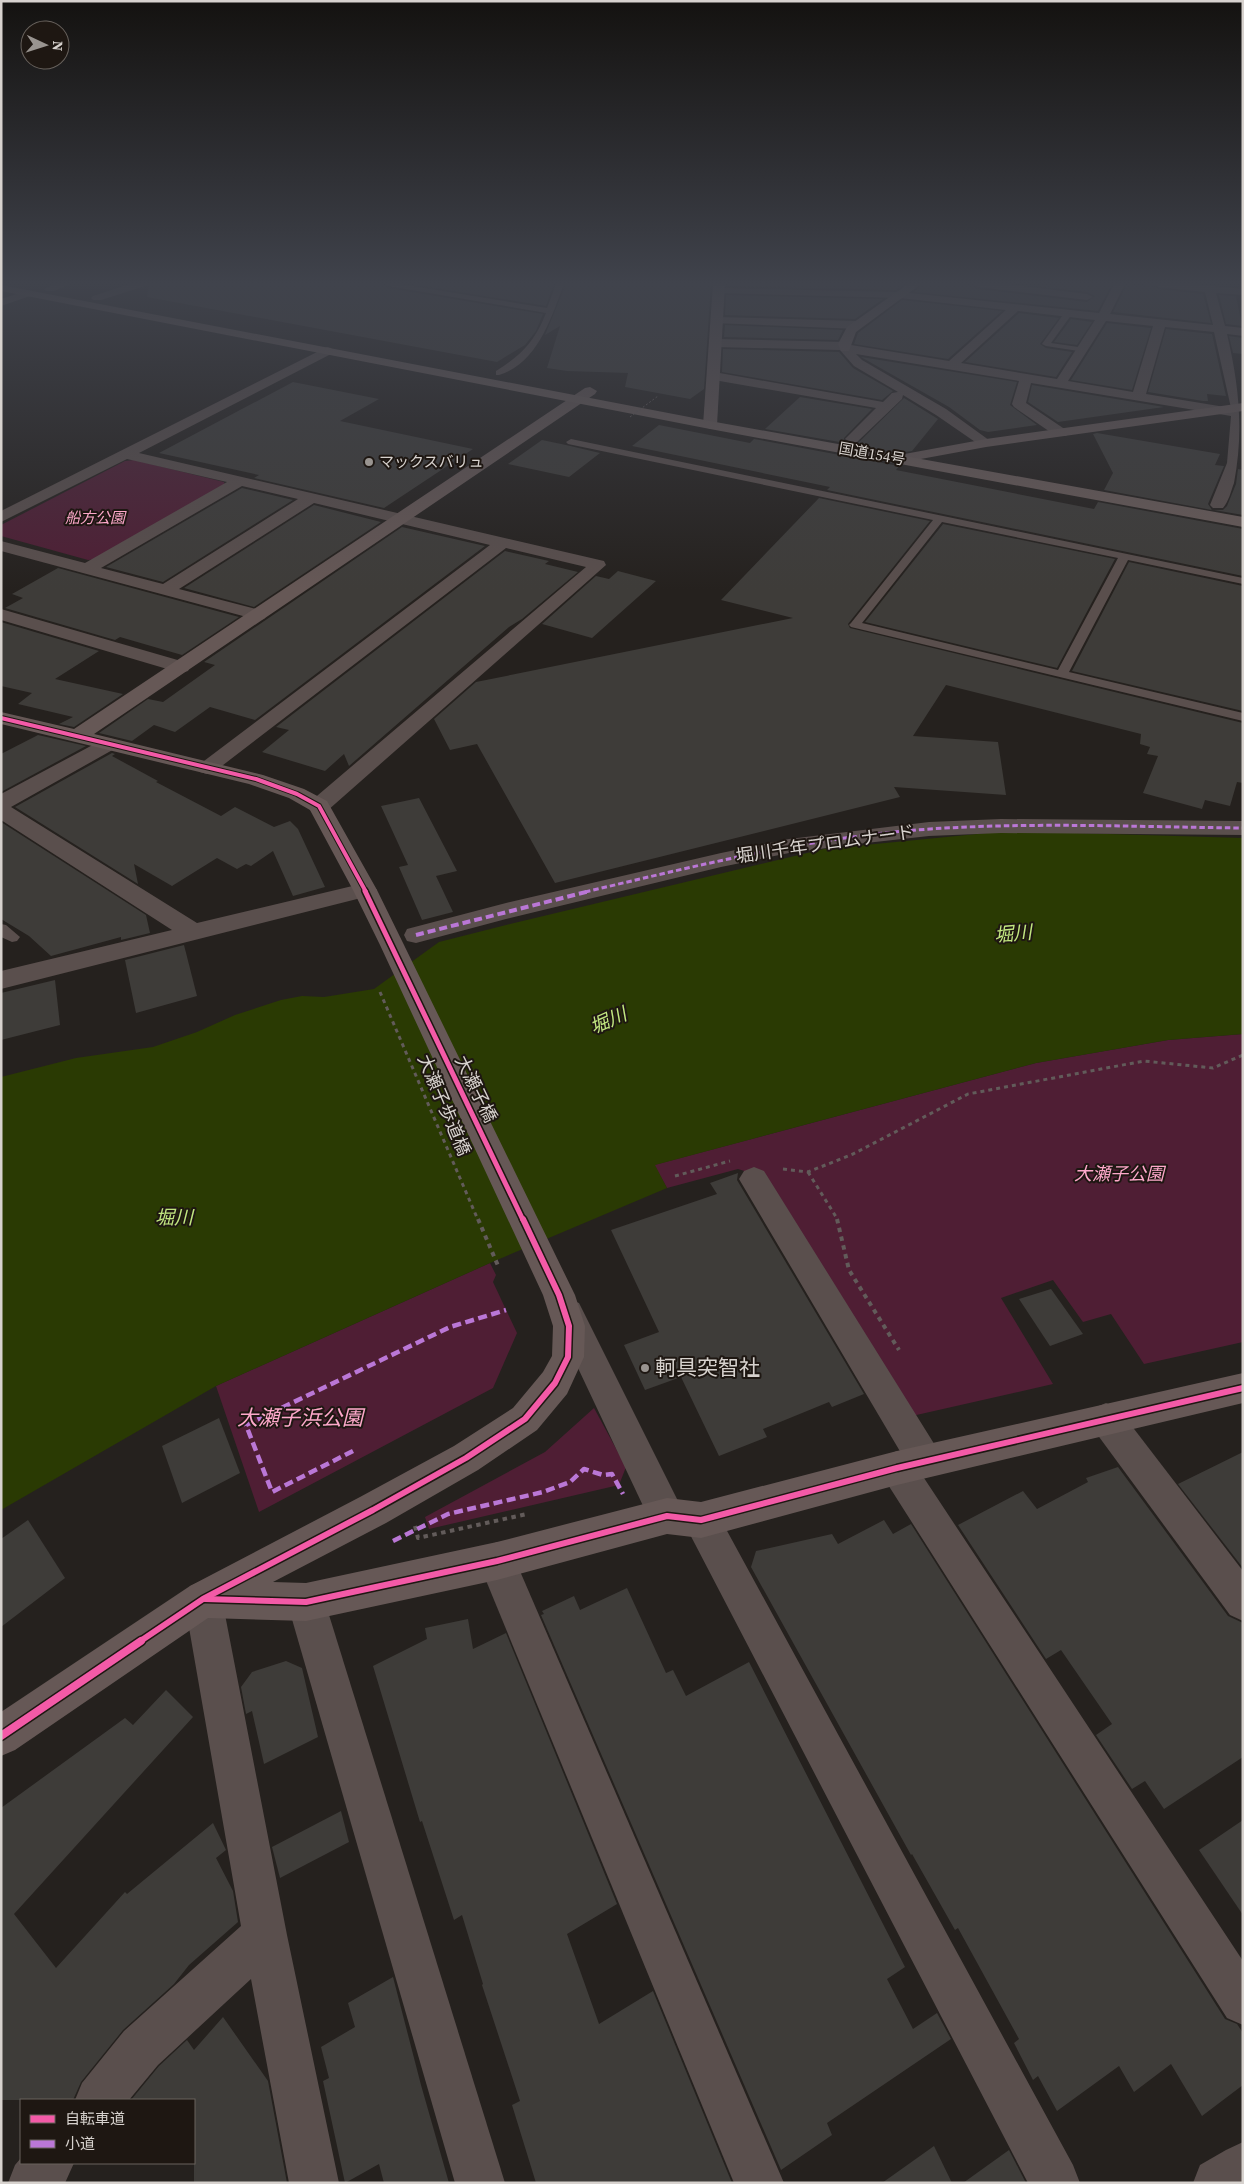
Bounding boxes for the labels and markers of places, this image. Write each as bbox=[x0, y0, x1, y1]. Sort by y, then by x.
place label: マックスバリュ bbox=[379, 451, 484, 472]
marker: マックスバリュ bbox=[363, 456, 375, 468]
place label: 軻具突智社 bbox=[655, 1353, 760, 1382]
marker: 軻具突智社 bbox=[639, 1362, 651, 1374]

